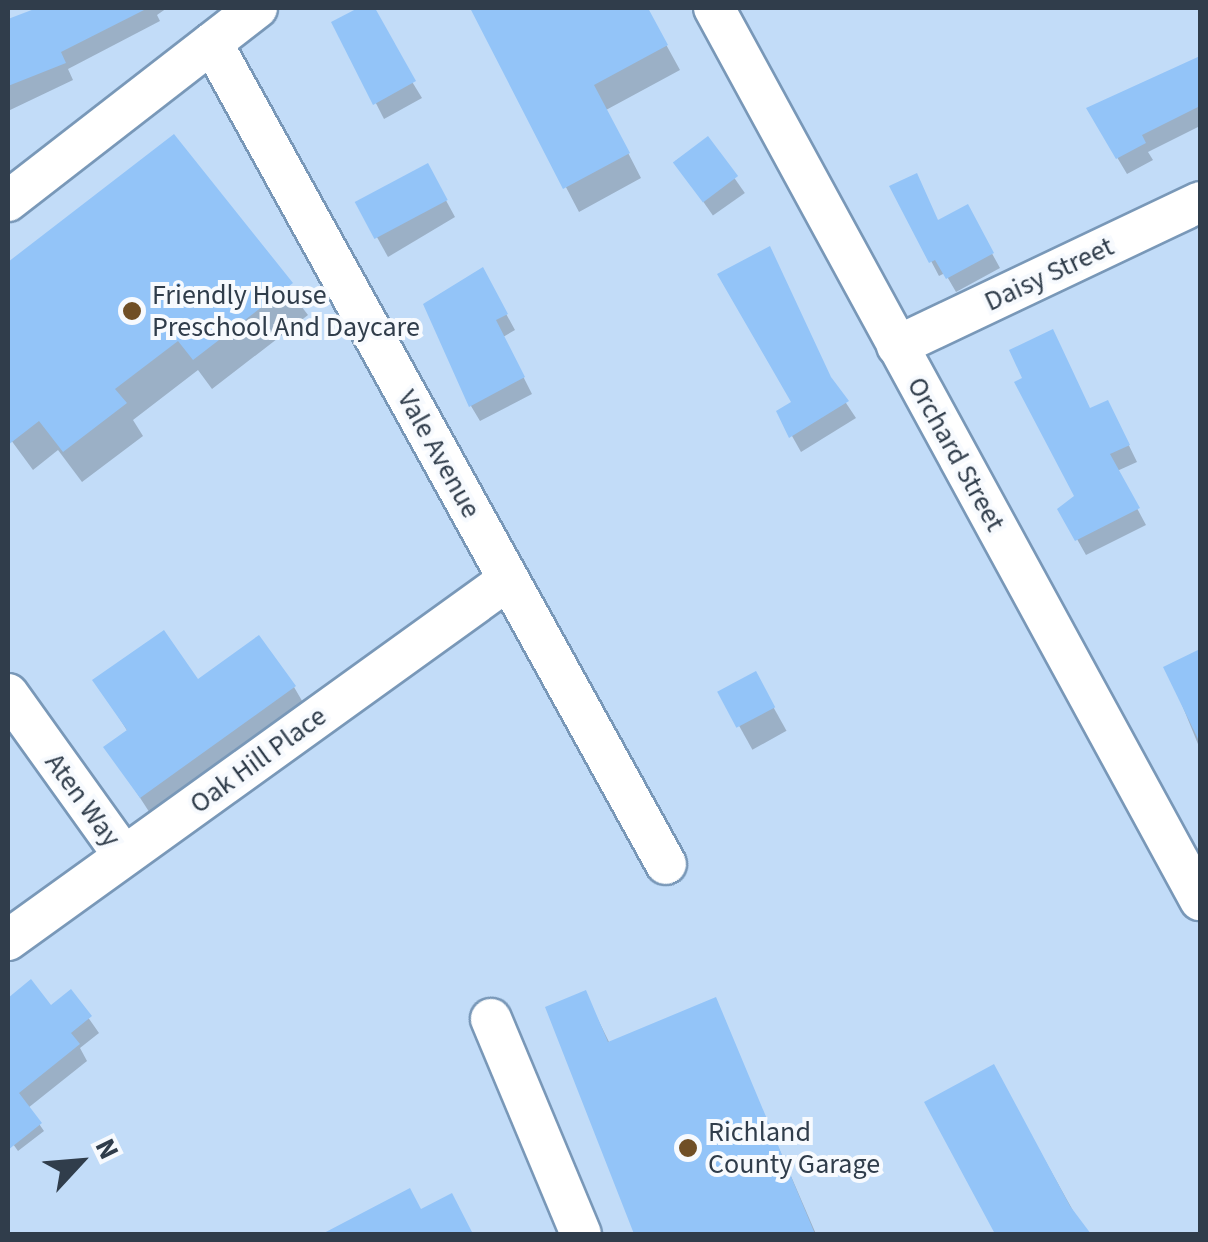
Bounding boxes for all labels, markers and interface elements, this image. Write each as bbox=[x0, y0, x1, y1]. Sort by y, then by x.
street label: Daisy Street bbox=[979, 229, 1119, 319]
place label: Friendly House Preschool And Daycare bbox=[152, 278, 420, 344]
marker: Friendly House Preschool And Daycare bbox=[121, 300, 143, 322]
street label: Orchard Street bbox=[900, 371, 1012, 537]
street label: Vale Avenue bbox=[390, 384, 488, 524]
street label: Oak Hill Place bbox=[183, 699, 333, 821]
street label: Aten Way bbox=[38, 747, 128, 853]
north arrow bbox=[30, 1112, 130, 1212]
place label: Richland County Garage bbox=[708, 1115, 880, 1181]
text: N bbox=[85, 1132, 129, 1166]
marker: Richland County Garage bbox=[677, 1137, 699, 1159]

